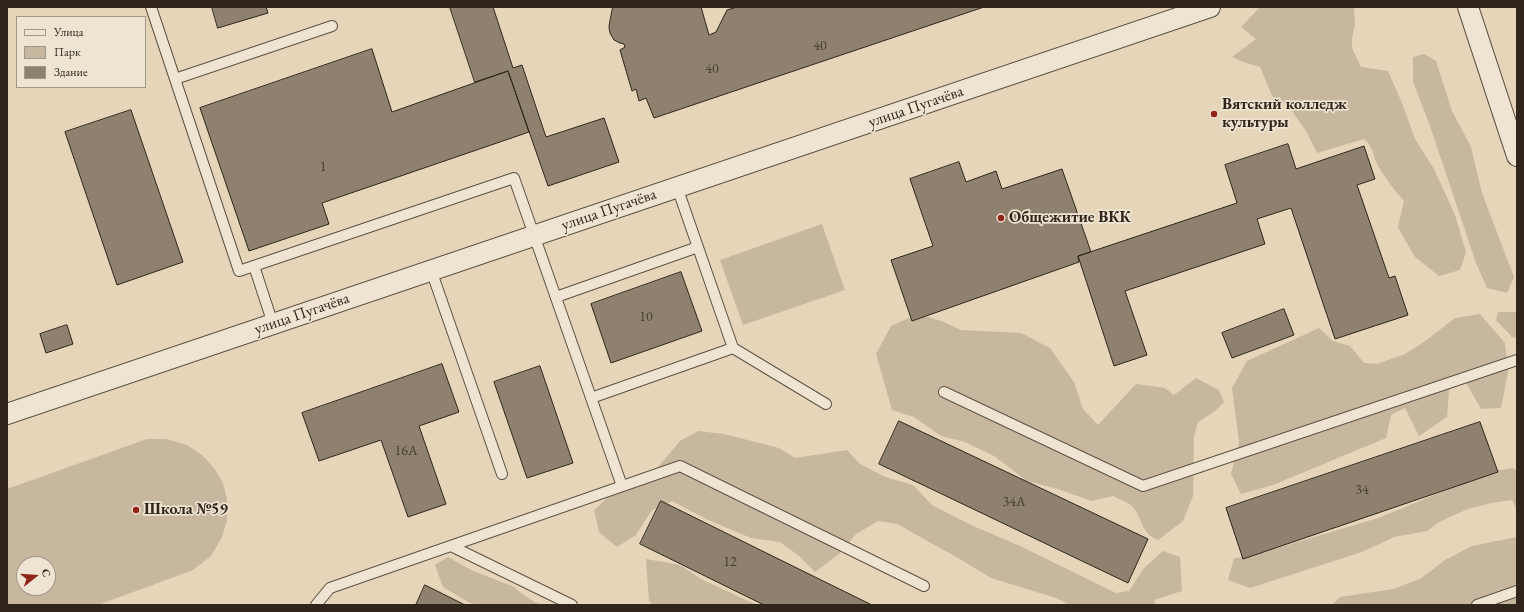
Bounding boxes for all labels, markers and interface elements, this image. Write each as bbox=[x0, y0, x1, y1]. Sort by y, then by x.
legend bbox=[16, 16, 146, 88]
text: Улица bbox=[54, 24, 84, 40]
house number: 40 bbox=[813, 38, 827, 54]
text: Парк bbox=[54, 44, 81, 60]
house number: 40 bbox=[705, 61, 719, 77]
text: Здание bbox=[54, 64, 88, 80]
street label: улица Пугачёва bbox=[866, 82, 966, 132]
place label: Вятский колледж культуры bbox=[1222, 95, 1347, 133]
marker: Вятский колледж культуры bbox=[1209, 109, 1219, 119]
house number: 1 bbox=[320, 159, 326, 175]
street label: улица Пугачёва bbox=[559, 185, 659, 235]
place label: Общежитие ВКК bbox=[1009, 208, 1131, 228]
marker: Общежитие ВКК bbox=[996, 213, 1006, 223]
street label: улица Пугачёва bbox=[252, 289, 352, 339]
house number: 10 bbox=[639, 309, 653, 325]
house number: 16А bbox=[394, 443, 418, 459]
house number: 34 bbox=[1355, 482, 1369, 498]
house number: 34А bbox=[1002, 494, 1026, 510]
place label: Школа №59 bbox=[144, 500, 228, 520]
marker: Школа №59 bbox=[131, 505, 141, 515]
house number: 12 bbox=[723, 554, 737, 570]
north arrow bbox=[16, 556, 56, 596]
text: С bbox=[39, 567, 54, 579]

